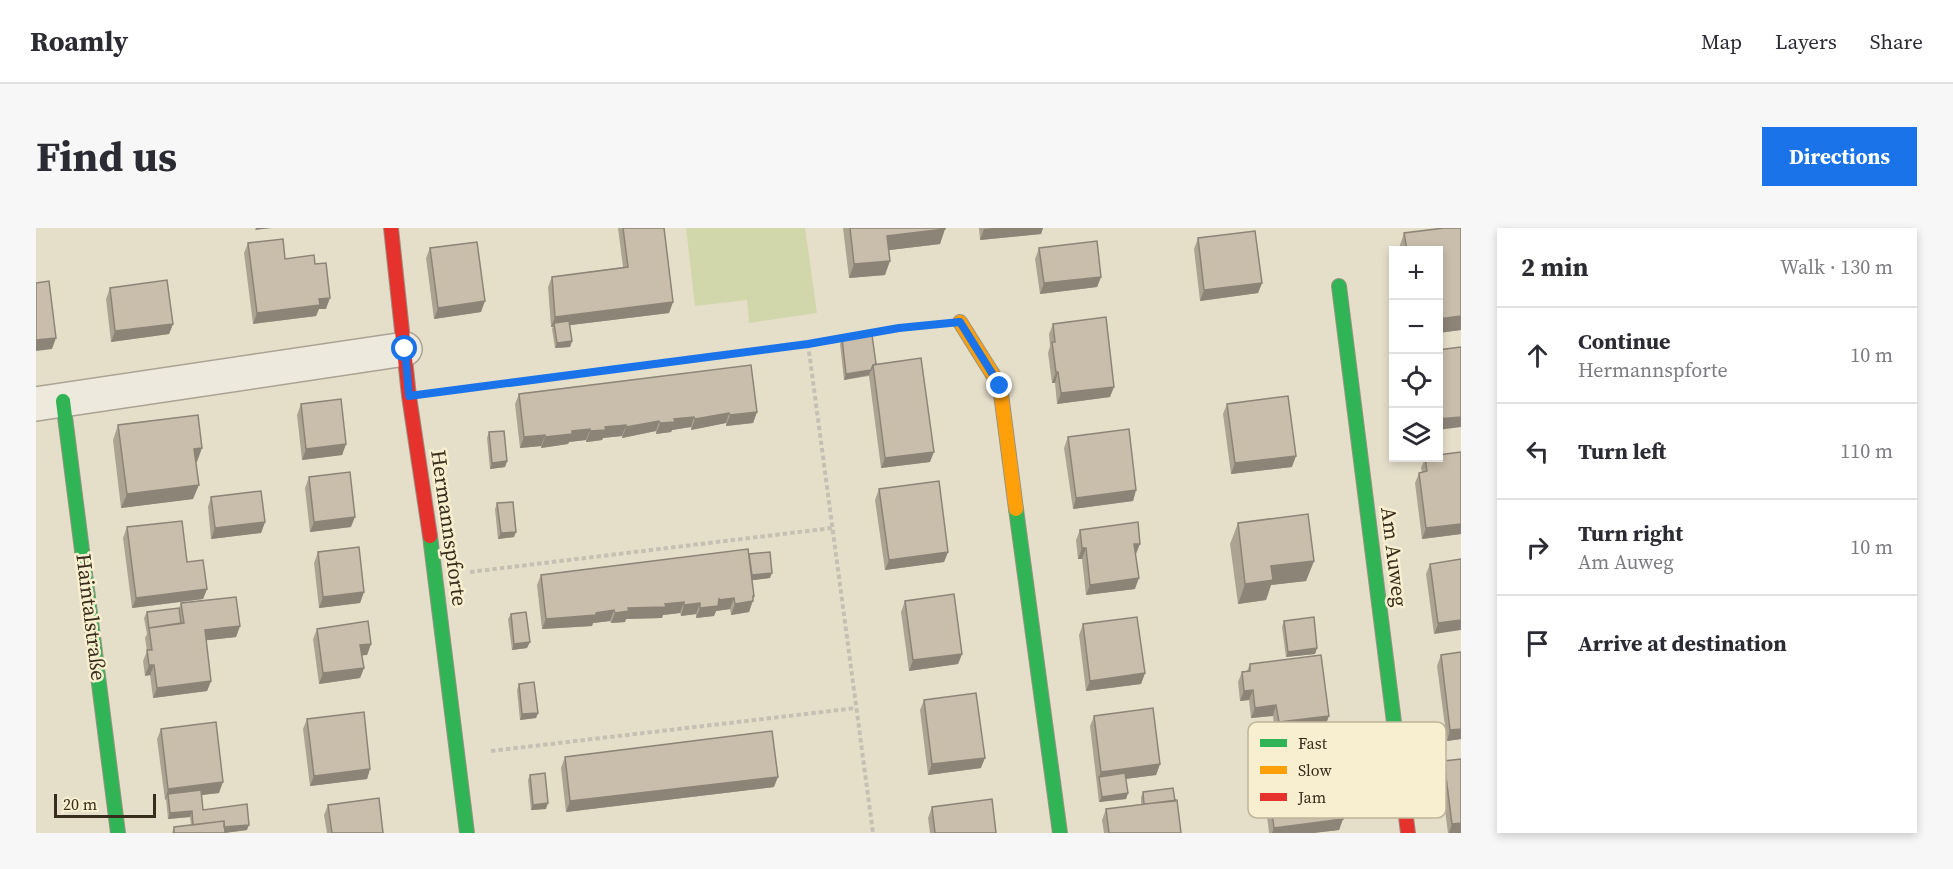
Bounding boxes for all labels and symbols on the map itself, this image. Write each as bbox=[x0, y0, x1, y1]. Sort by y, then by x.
route start bbox=[391, 335, 417, 361]
route end bbox=[986, 372, 1012, 398]
street label: Hermannspforte bbox=[424, 448, 475, 608]
street label: Am Auweg bbox=[1374, 505, 1415, 609]
street label: Haintalstraße bbox=[69, 552, 114, 682]
legend bbox=[1248, 722, 1446, 818]
text: Fast bbox=[1298, 732, 1328, 754]
text: Slow bbox=[1298, 759, 1333, 781]
text: Jam bbox=[1297, 786, 1326, 808]
scale bar bbox=[54, 791, 156, 818]

